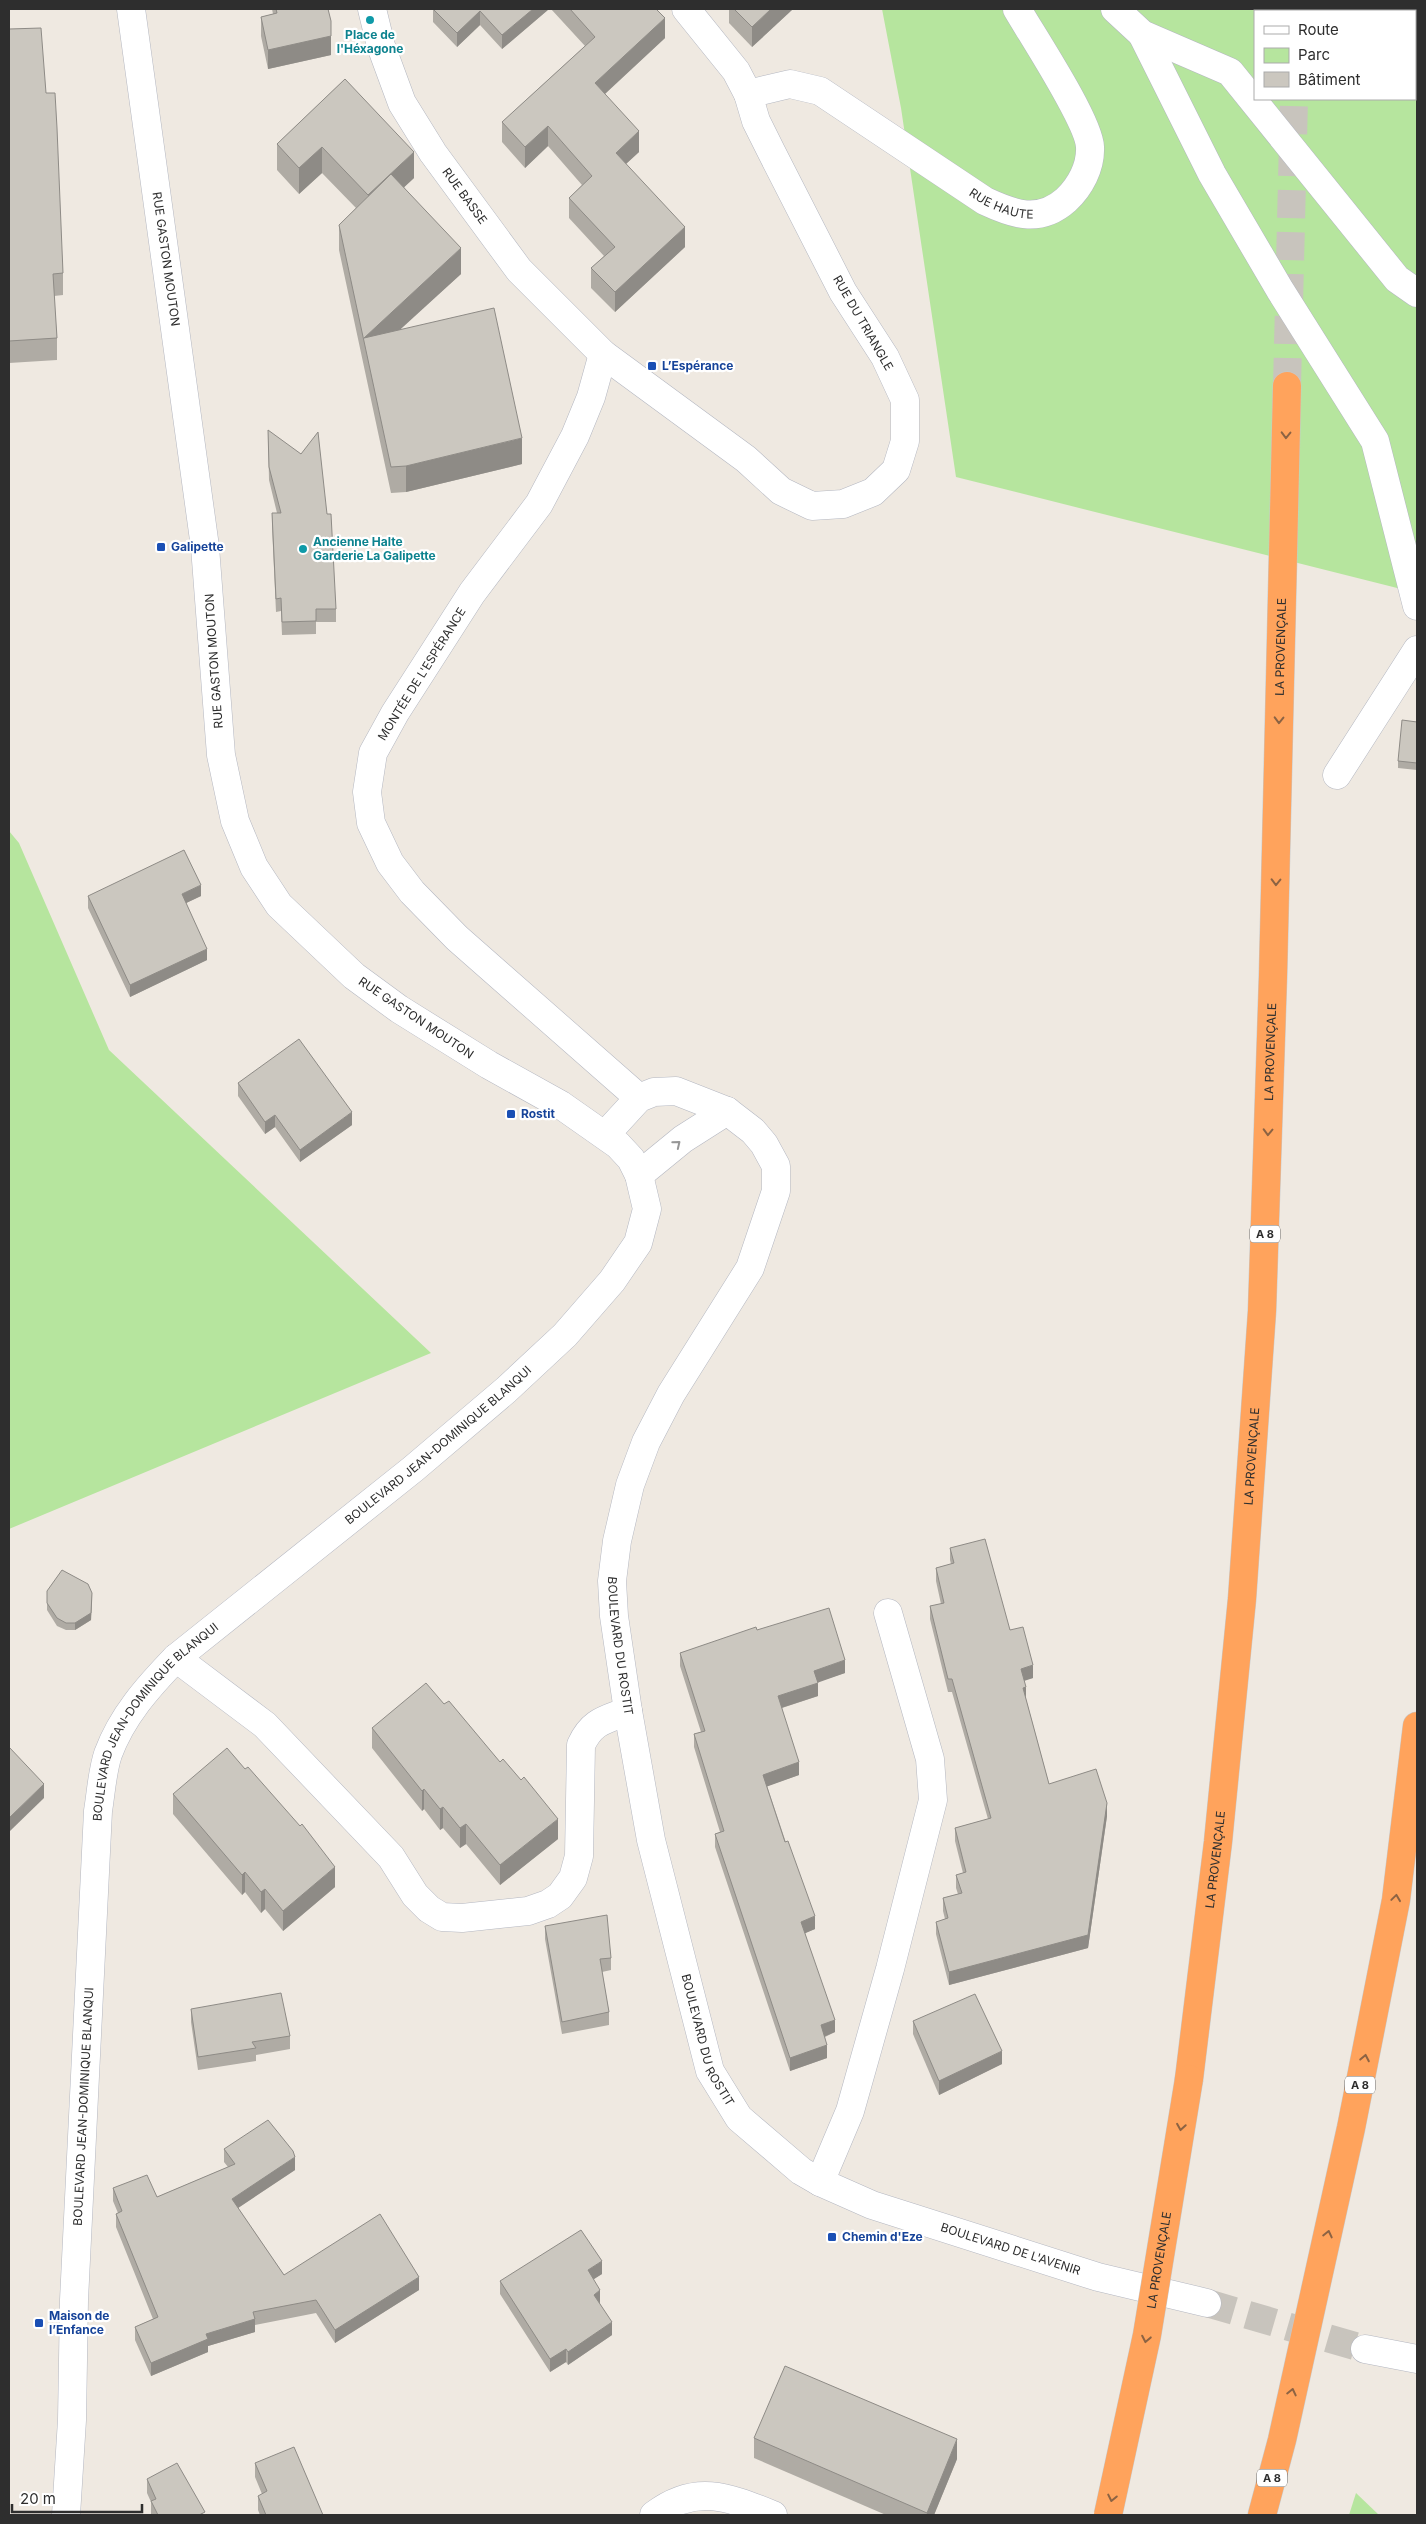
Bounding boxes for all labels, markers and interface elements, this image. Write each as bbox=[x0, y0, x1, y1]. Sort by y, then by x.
legend bbox=[1254, 10, 1416, 100]
marker: Place de l'Héxagone bbox=[364, 14, 376, 26]
text: Route bbox=[1298, 20, 1339, 39]
place label: Place de l'Héxagone bbox=[337, 27, 403, 56]
text: Parc bbox=[1298, 45, 1330, 64]
text: Bâtiment bbox=[1298, 70, 1361, 89]
street label: RUE BASSE bbox=[439, 165, 491, 227]
street label: RUE HAUTE bbox=[967, 185, 1034, 222]
street label: RUE GASTON MOUTON bbox=[150, 191, 183, 327]
street label: RUE DU TRIANGLE bbox=[830, 273, 897, 373]
place label: L’Espérance bbox=[662, 358, 734, 373]
marker: L’Espérance bbox=[646, 360, 658, 372]
one-way arrow bbox=[1280, 431, 1291, 439]
place label: Ancienne Halte Garderie La Galipette bbox=[313, 534, 436, 563]
place label: Galipette bbox=[171, 539, 224, 554]
marker: Galipette bbox=[155, 541, 167, 553]
marker: Ancienne Halte Garderie La Galipette bbox=[297, 543, 309, 555]
street label: RUE GASTON MOUTON bbox=[201, 593, 226, 729]
street label: LA PROVENÇALE bbox=[1272, 598, 1289, 696]
street label: MONTÉE DE L'ESPÉRANCE bbox=[374, 604, 469, 743]
one-way arrow bbox=[1274, 716, 1284, 724]
one-way arrow bbox=[1270, 878, 1281, 886]
street label: RUE GASTON MOUTON bbox=[356, 973, 477, 1062]
street label: LA PROVENÇALE bbox=[1261, 1003, 1279, 1101]
place label: Rostit bbox=[521, 1106, 555, 1121]
marker: Rostit bbox=[505, 1108, 517, 1120]
one-way arrow bbox=[1263, 1128, 1273, 1136]
one-way arrow bbox=[671, 1142, 680, 1150]
road number: A 8 bbox=[1250, 1226, 1280, 1242]
street label: BOULEVARD JEAN-DOMINIQUE BLANQUI bbox=[342, 1362, 534, 1527]
street label: LA PROVENÇALE bbox=[1241, 1407, 1262, 1506]
street label: BOULEVARD DU ROSTIT bbox=[605, 1576, 637, 1717]
street label: BOULEVARD JEAN-DOMINIQUE BLANQUI bbox=[90, 1619, 221, 1822]
street label: LA PROVENÇALE bbox=[1202, 1810, 1228, 1909]
one-way arrow bbox=[1391, 1894, 1401, 1903]
street label: BOULEVARD DU ROSTIT bbox=[678, 1972, 738, 2109]
street label: BOULEVARD JEAN-DOMINIQUE BLANQUI bbox=[70, 1987, 96, 2226]
one-way arrow bbox=[1360, 2053, 1370, 2062]
road number: A 8 bbox=[1345, 2076, 1375, 2094]
one-way arrow bbox=[1177, 2123, 1187, 2131]
street label: LA PROVENÇALE bbox=[1143, 2211, 1174, 2310]
street label: BOULEVARD DE L'AVENIR bbox=[939, 2219, 1083, 2278]
place label: Chemin d'Eze bbox=[842, 2229, 923, 2244]
one-way arrow bbox=[1322, 2229, 1333, 2238]
marker: Chemin d'Eze bbox=[826, 2231, 838, 2243]
place label: Maison de l’Enfance bbox=[49, 2308, 110, 2337]
marker: Maison de l’Enfance bbox=[33, 2317, 45, 2329]
one-way arrow bbox=[1141, 2335, 1152, 2344]
one-way arrow bbox=[1286, 2388, 1297, 2397]
road number: A 8 bbox=[1257, 2470, 1287, 2486]
scale bar bbox=[12, 2482, 142, 2514]
text: 20 m bbox=[20, 2489, 56, 2508]
one-way arrow bbox=[1107, 2494, 1118, 2503]

